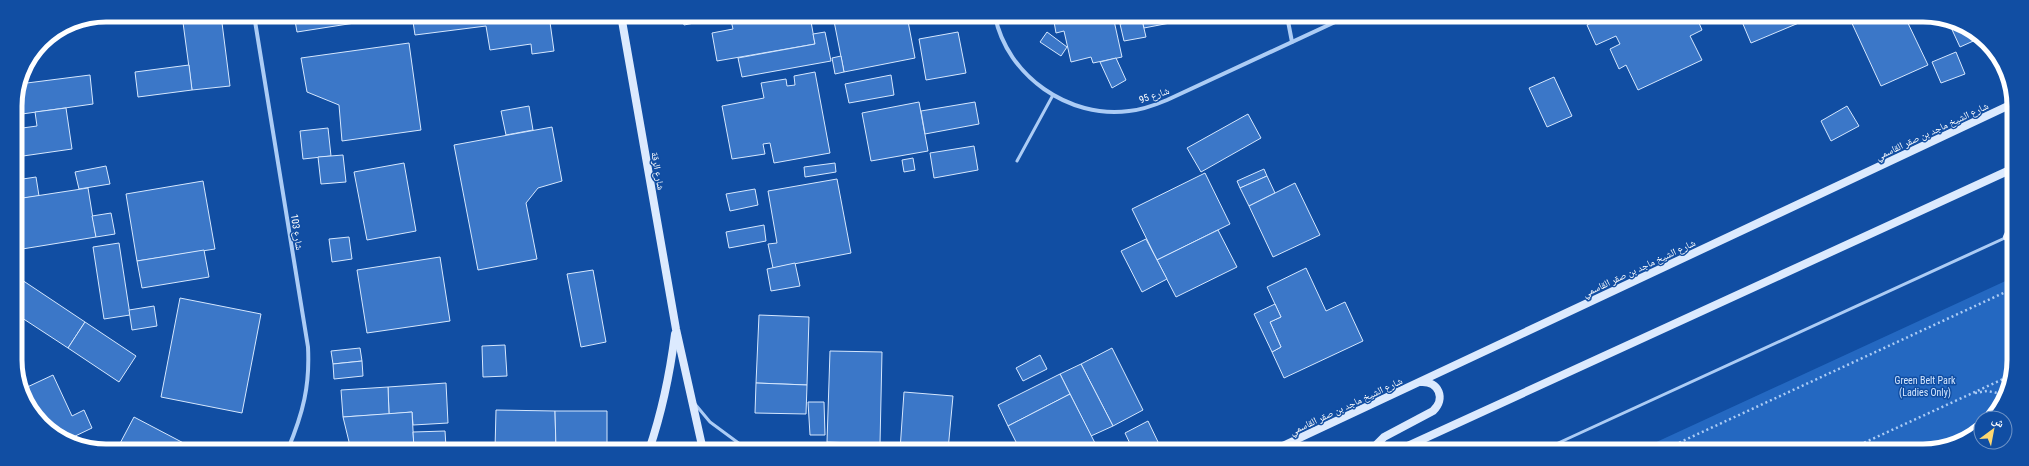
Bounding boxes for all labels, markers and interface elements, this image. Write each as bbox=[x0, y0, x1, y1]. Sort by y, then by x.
street label: شارع 95 bbox=[1137, 85, 1171, 106]
street label: شارع الشيخ ماجد بن صقر القاسمي bbox=[1874, 100, 1991, 164]
street label: شارع الرقة bbox=[648, 151, 667, 192]
street label: شارع 103 bbox=[288, 213, 305, 251]
street label: شارع الشيخ ماجد بن صقر القاسمي bbox=[1581, 237, 1698, 301]
street label: شارع الشيخ ماجد بن صقر القاسمي bbox=[1288, 375, 1405, 439]
park label: Green Belt Park (Ladies Only) bbox=[1895, 375, 1956, 399]
north arrow bbox=[1973, 410, 2013, 450]
text: ش bbox=[1989, 413, 2007, 432]

